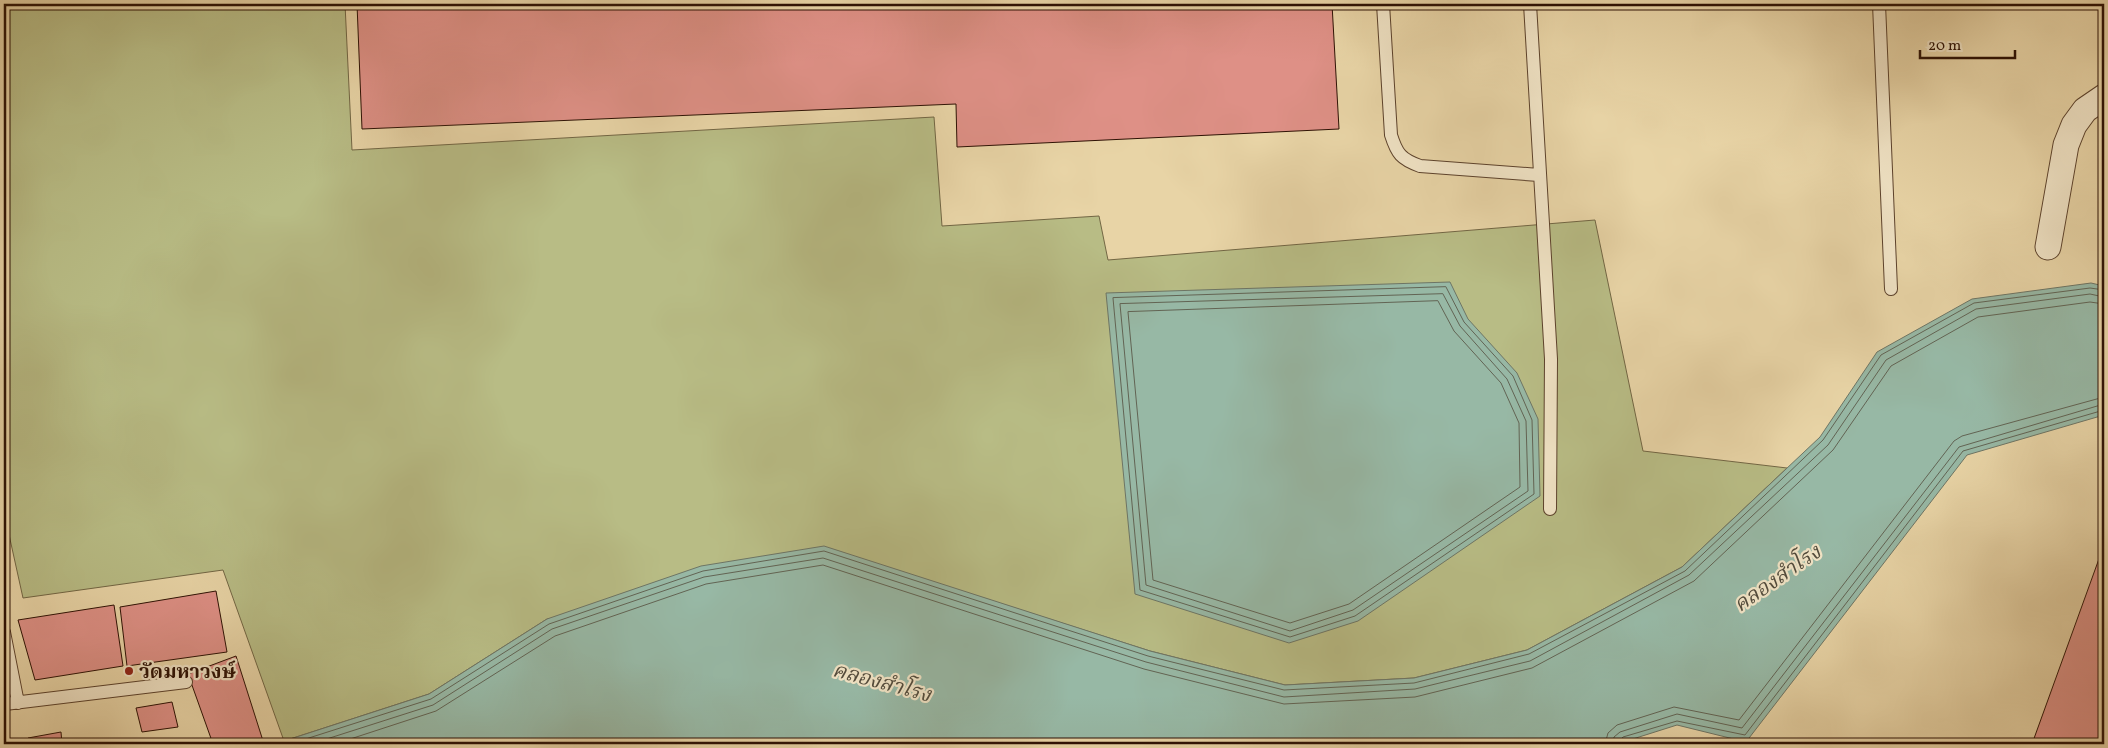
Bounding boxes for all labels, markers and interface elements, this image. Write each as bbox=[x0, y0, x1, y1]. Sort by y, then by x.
scale bar bbox=[1920, 28, 2016, 60]
text: 20 m bbox=[1928, 36, 1961, 57]
water label: คลองสำโรง bbox=[1727, 536, 1829, 620]
water label: คลองสำโรง bbox=[829, 654, 936, 711]
place label: วัดมหาวงษ์ bbox=[139, 659, 236, 687]
marker: วัดมหาวงษ์ bbox=[123, 665, 135, 677]

